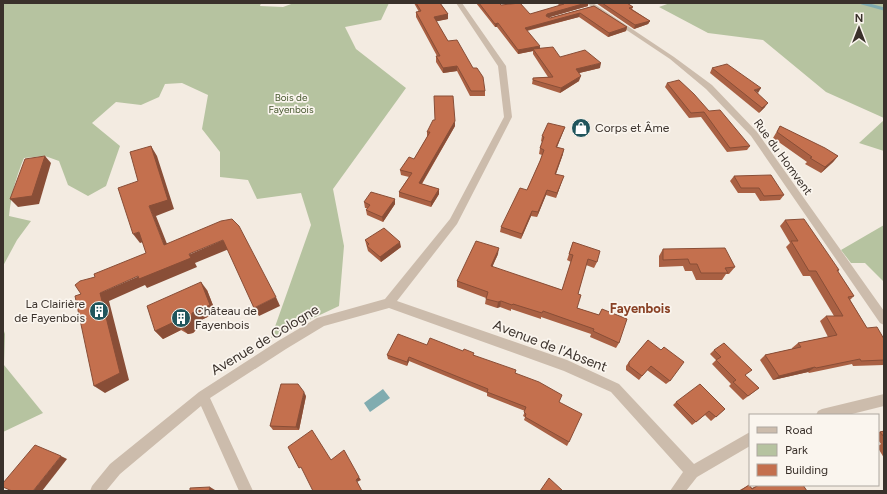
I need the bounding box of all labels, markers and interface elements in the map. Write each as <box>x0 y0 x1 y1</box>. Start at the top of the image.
north arrow <box>839 8 879 48</box>
text: N <box>855 12 863 25</box>
park label: Bois de Fayenbois <box>268 91 314 116</box>
street label: Rue du Homvent <box>751 116 815 198</box>
shop icon: Corps et Âme <box>570 117 592 139</box>
place label: Corps et Âme <box>595 121 670 135</box>
place label: La Clairière de Fayenbois <box>14 297 85 325</box>
building icon: La Clairière de Fayenbois <box>88 300 110 322</box>
street label: Avenue de Cologne <box>208 301 322 379</box>
district label: Fayenbois <box>610 301 670 316</box>
place label: Château de Fayenbois <box>195 304 257 332</box>
building icon: Château de Fayenbois <box>170 307 192 329</box>
street label: Avenue de l'Absent <box>490 316 610 376</box>
legend <box>749 414 879 486</box>
text: Road <box>785 423 813 437</box>
text: Park <box>785 443 808 457</box>
text: Building <box>785 463 828 477</box>

